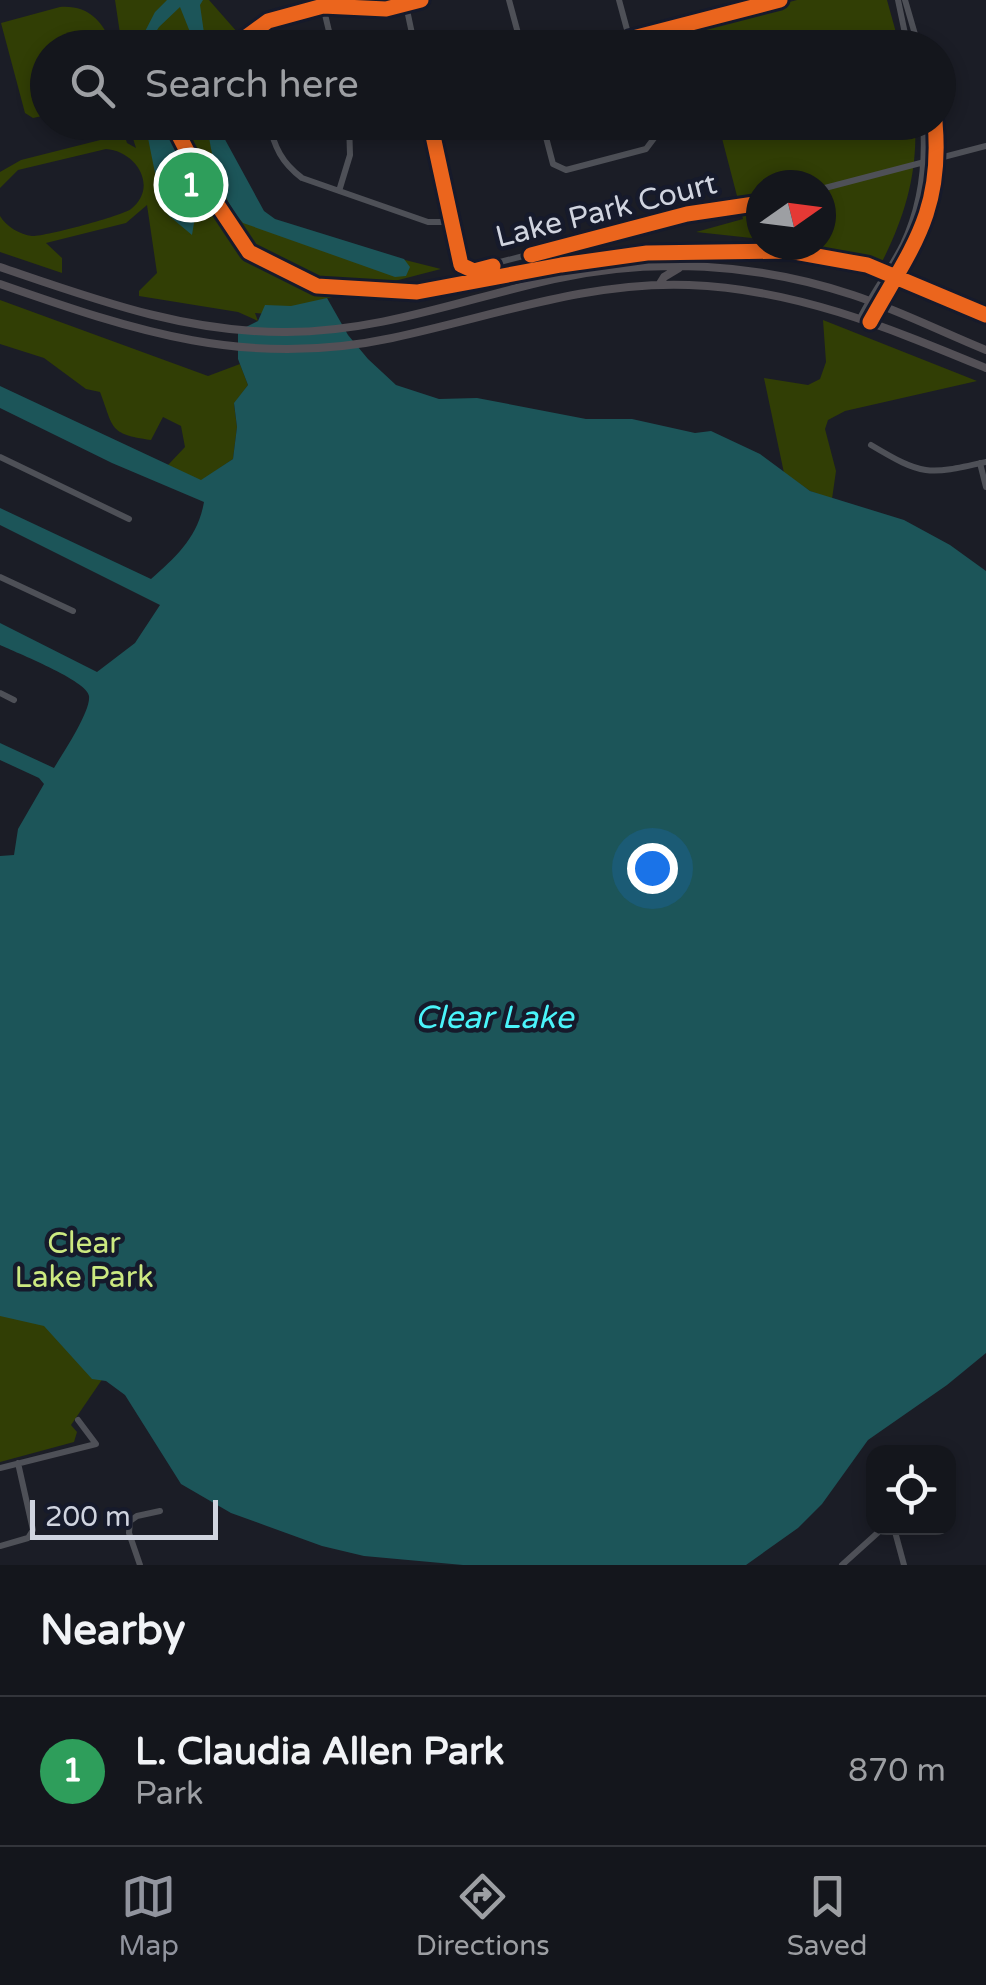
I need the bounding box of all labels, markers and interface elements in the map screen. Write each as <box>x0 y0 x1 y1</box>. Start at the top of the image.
search box <box>30 30 956 140</box>
icon: search <box>65 58 120 113</box>
text: Search here <box>145 62 359 108</box>
pin: 1 <box>158 148 224 222</box>
street label: Lake Park Court <box>492 165 721 256</box>
north arrow <box>746 170 836 260</box>
your location <box>627 843 678 894</box>
water label: Clear Lake <box>415 999 575 1037</box>
park label: Clear Lake Park <box>14 1225 154 1296</box>
map controls <box>866 1445 956 1535</box>
button: locate <box>866 1445 956 1535</box>
scale bar <box>30 1495 218 1540</box>
text: 200 m <box>45 1500 131 1534</box>
text: Nearby <box>40 1605 185 1656</box>
text: L. Claudia Allen Park <box>135 1729 504 1775</box>
text: 1 <box>62 1752 83 1790</box>
text: 870 m <box>848 1752 946 1790</box>
text: Park <box>135 1775 203 1813</box>
tab: Map <box>118 1869 179 1963</box>
tab: Directions <box>416 1869 550 1963</box>
tab: Saved <box>787 1869 868 1963</box>

